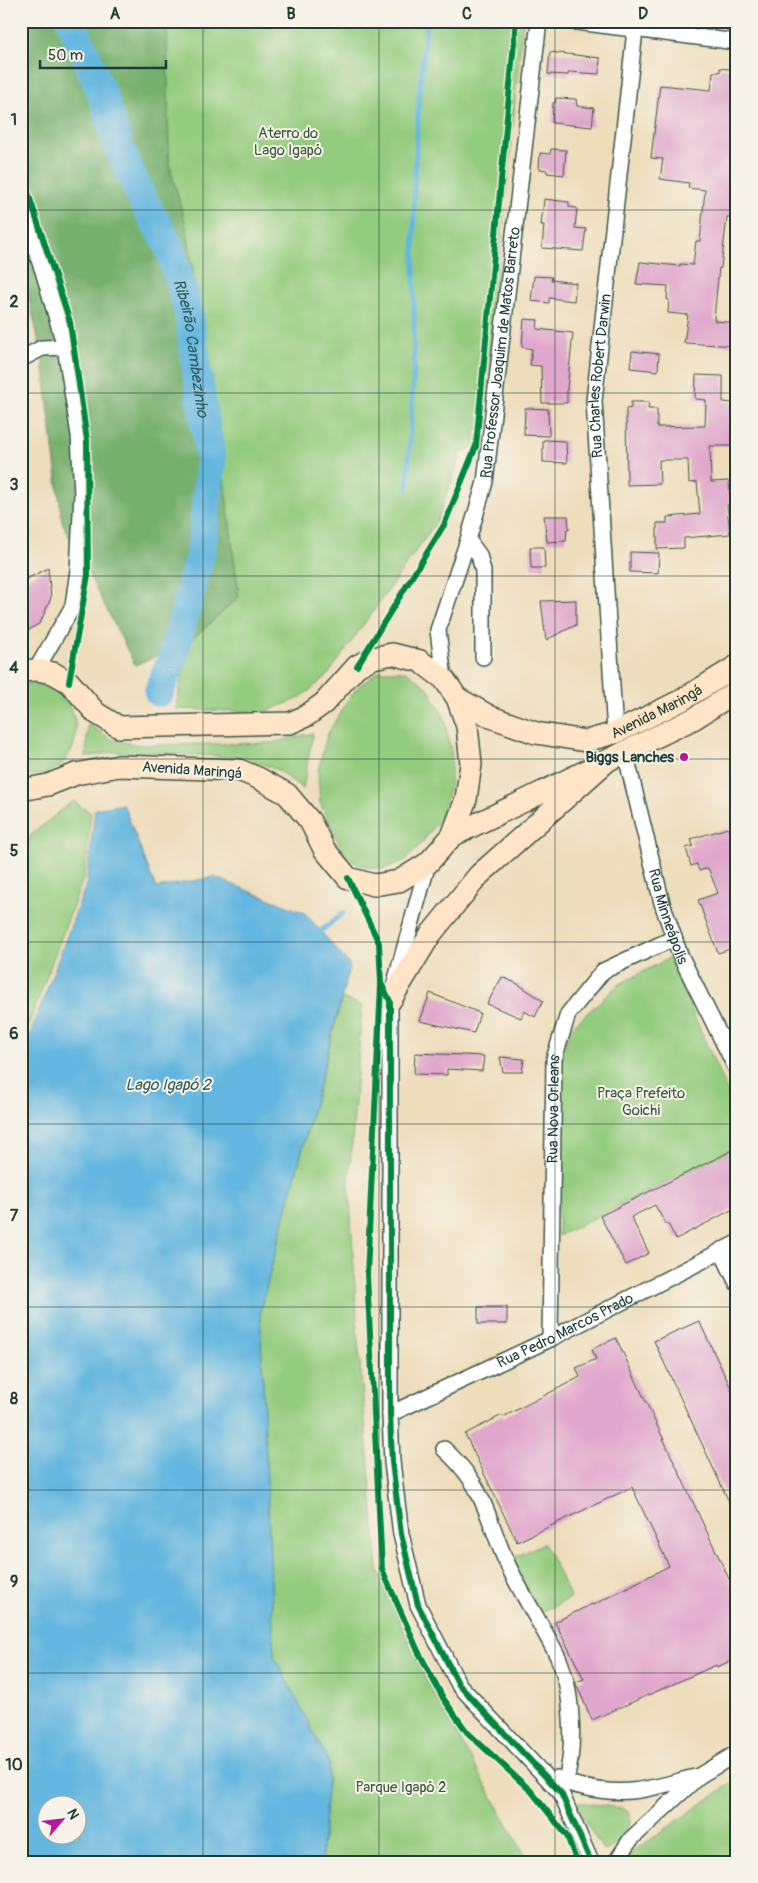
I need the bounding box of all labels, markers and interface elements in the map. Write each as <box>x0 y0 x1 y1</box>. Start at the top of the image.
text: A <box>110 4 121 24</box>
text: B <box>286 4 296 24</box>
text: C <box>462 4 472 24</box>
text: D <box>638 4 648 24</box>
scale bar <box>40 38 166 70</box>
text: 50 m <box>48 46 83 65</box>
text: 1 <box>11 110 17 130</box>
park label: Aterro do Lago Igapó <box>254 124 322 160</box>
street label: Rua Professor Joaquim de Matos Barreto <box>477 226 525 479</box>
water label: Ribeirão Cambezinho <box>168 277 213 420</box>
text: 2 <box>10 292 19 312</box>
street label: Rua Charles Robert Darwin <box>585 293 616 459</box>
text: 3 <box>10 475 19 495</box>
text: 4 <box>9 658 19 678</box>
street label: Avenida Maringá <box>608 681 706 744</box>
place label: Biggs Lanches <box>586 748 674 767</box>
marker: Biggs Lanches <box>678 751 690 763</box>
street label: Avenida Maringá <box>141 758 243 783</box>
text: 5 <box>10 841 19 861</box>
street label: Rua Minneápolis <box>644 867 692 968</box>
text: 6 <box>9 1024 19 1044</box>
street label: Rua Nova Orleans <box>544 1052 565 1164</box>
water label: Lago Igapó 2 <box>125 1075 213 1095</box>
park label: Praça Prefeito Goichi <box>597 1084 685 1120</box>
text: 7 <box>10 1206 19 1226</box>
street label: Rua Pedro Marcos Prado <box>494 1289 637 1373</box>
text: 8 <box>10 1389 18 1409</box>
text: 9 <box>10 1572 18 1592</box>
text: 10 <box>5 1755 23 1775</box>
park label: Parque Igapó 2 <box>356 1778 446 1797</box>
north arrow <box>38 1796 88 1846</box>
text: N <box>63 1806 83 1822</box>

